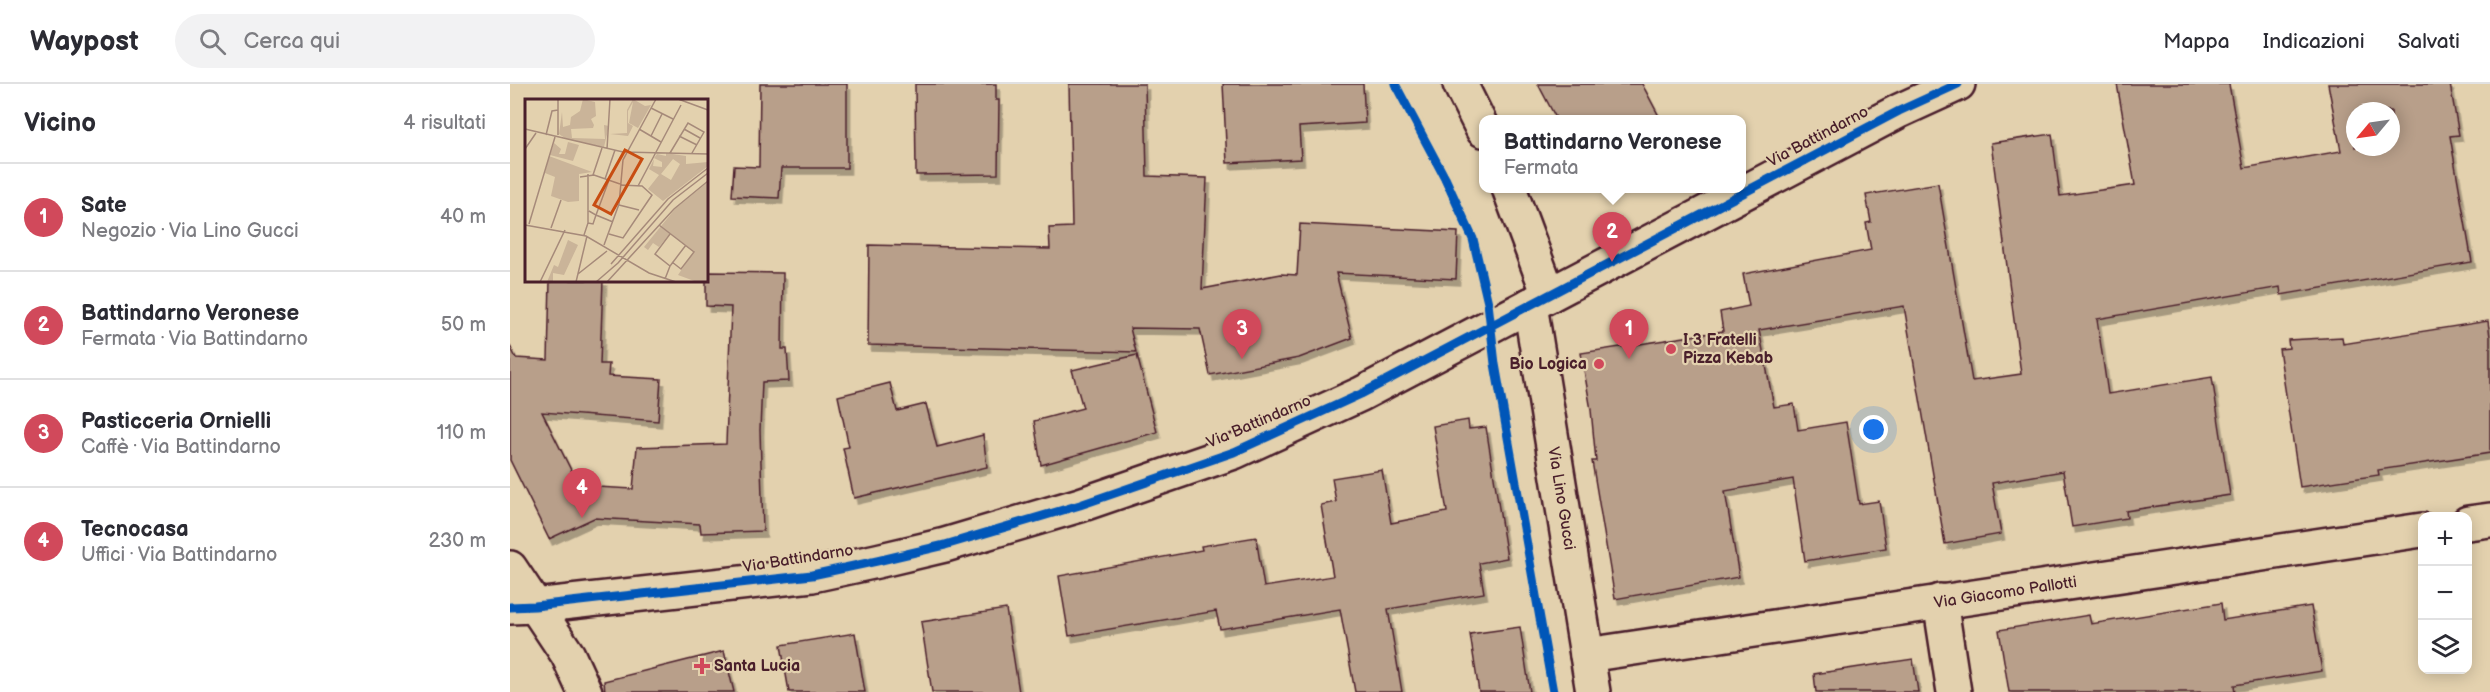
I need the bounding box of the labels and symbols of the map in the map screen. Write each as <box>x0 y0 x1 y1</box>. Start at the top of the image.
inset map <box>525 99 708 282</box>
street label: Via Battindarno <box>1764 102 1872 172</box>
north arrow <box>2346 102 2400 156</box>
pin: 2 <box>1592 212 1632 262</box>
pin: 3 <box>1222 310 1262 359</box>
pin: 1 <box>1610 310 1648 359</box>
place label: I 3 Fratelli Pizza Kebab <box>1683 331 1774 368</box>
marker: I 3 Fratelli Pizza Kebab <box>1664 342 1678 356</box>
place label: Bio Logica <box>1509 355 1587 374</box>
marker: Bio Logica <box>1592 357 1606 371</box>
street label: Via Battindarno <box>1204 391 1314 453</box>
your location <box>1859 415 1888 444</box>
street label: Via Lino Gucci <box>1544 446 1579 551</box>
pin: 4 <box>562 468 602 518</box>
street label: Via Battindarno <box>741 541 855 577</box>
street label: Via Giacomo Pallotti <box>1933 572 2078 612</box>
place label: Santa Lucia <box>714 657 800 676</box>
marker: Santa Lucia <box>695 659 709 673</box>

